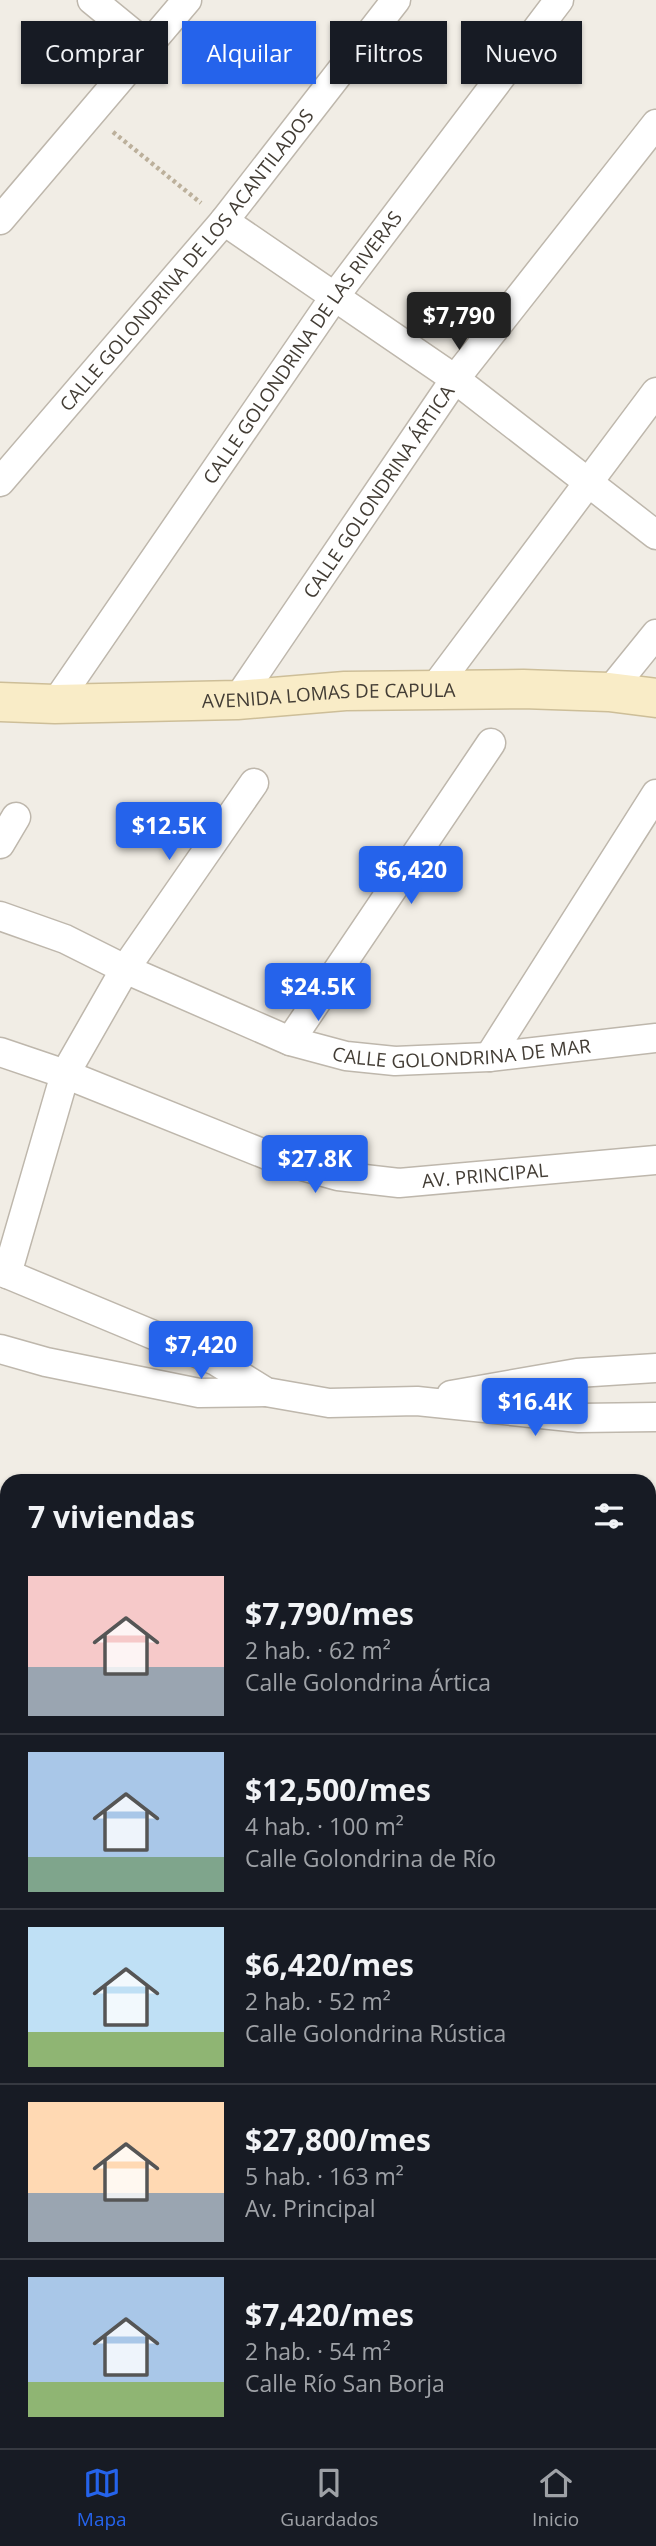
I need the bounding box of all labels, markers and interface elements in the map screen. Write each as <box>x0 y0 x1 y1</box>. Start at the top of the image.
chip: Comprar <box>21 21 168 84</box>
chip: Alquilar <box>182 21 316 84</box>
chip: Filtros <box>330 21 447 84</box>
chip: Nuevo <box>461 21 582 84</box>
street label: CALLE GOLONDRINA DE LOS ACANTILADOS <box>53 103 319 417</box>
street label: CALLE GOLONDRINA DE LAS RIVERAS <box>197 206 408 489</box>
pin: $7,790 <box>402 292 516 352</box>
text: $7,790 <box>423 299 495 331</box>
street label: CALLE GOLONDRINA ÁRTICA <box>297 380 460 603</box>
street label: AVENIDA LOMAS DE CAPULA <box>202 677 456 714</box>
pin: $12.5K <box>112 802 226 862</box>
text: $12.5K <box>132 809 206 841</box>
pin: $6,420 <box>354 846 468 906</box>
text: $6,420 <box>375 853 447 885</box>
pin: $24.5K <box>261 964 375 1023</box>
text: $24.5K <box>281 970 355 1002</box>
street label: CALLE GOLONDRINA DE MAR <box>329 1032 592 1074</box>
pin: $27.8K <box>258 1136 372 1195</box>
text: $27.8K <box>278 1142 352 1174</box>
street label: AV. PRINCIPAL <box>421 1157 549 1194</box>
pin: $7,420 <box>144 1322 258 1381</box>
text: $7,420 <box>165 1328 237 1360</box>
pin: $16.4K <box>478 1378 592 1438</box>
text: $16.4K <box>498 1385 572 1417</box>
text: 7 viviendas <box>28 1496 195 1537</box>
icon: filters <box>590 1497 628 1535</box>
text: $7,790/mes <box>245 1593 414 1634</box>
icon: home <box>84 1604 168 1688</box>
text: 2 hab. · 62 m² <box>245 1634 391 1666</box>
text: Calle Golondrina Ártica <box>245 1666 491 1698</box>
text: $12,500/mes <box>245 1769 431 1810</box>
icon: home <box>84 1780 168 1864</box>
text: 4 hab. · 100 m² <box>245 1810 404 1842</box>
text: Calle Golondrina de Río <box>245 1842 496 1874</box>
text: $6,420/mes <box>245 1944 414 1985</box>
icon: home <box>84 1955 168 2039</box>
text: 2 hab. · 52 m² <box>245 1985 391 2017</box>
text: Calle Golondrina Rústica <box>245 2017 506 2049</box>
text: $27,800/mes <box>245 2119 431 2160</box>
icon: home <box>84 2130 168 2214</box>
text: 5 hab. · 163 m² <box>245 2160 404 2192</box>
text: Av. Principal <box>245 2192 376 2224</box>
text: $7,420/mes <box>245 2294 414 2335</box>
icon: home <box>84 2305 168 2389</box>
text: 2 hab. · 54 m² <box>245 2335 391 2367</box>
text: Calle Río San Borja <box>245 2367 445 2399</box>
tab: Mapa <box>77 2464 127 2532</box>
tab: Guardados <box>280 2464 378 2532</box>
tab: Inicio <box>532 2464 579 2532</box>

